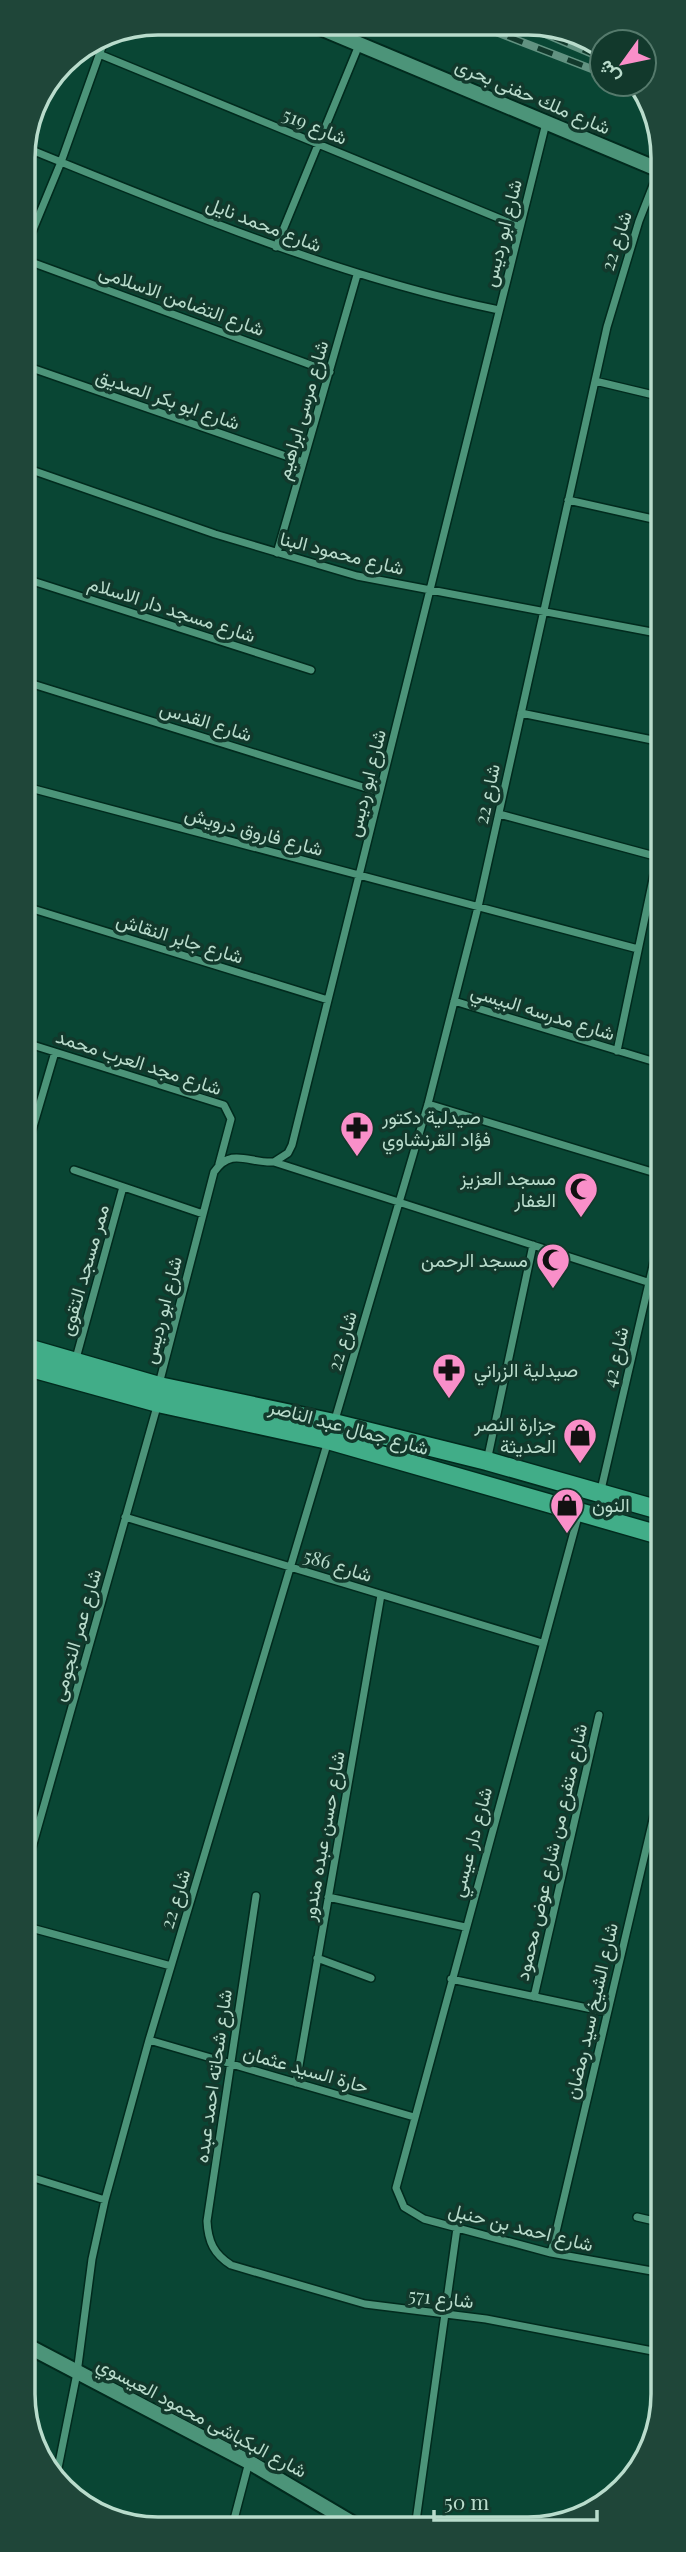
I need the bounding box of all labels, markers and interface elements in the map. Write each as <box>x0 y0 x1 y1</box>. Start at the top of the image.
north arrow <box>588 28 658 98</box>
street label: شارع ملك حفنى بحرى <box>452 53 614 139</box>
street label: شارع 519 <box>279 100 352 151</box>
street label: شارع ابو رديس <box>475 176 528 289</box>
street label: شارع محمد نايل <box>203 189 326 258</box>
street label: شارع 22 <box>593 208 638 274</box>
street label: شارع التضامن الاسلامى <box>96 257 269 342</box>
street label: شارع مرسى ابراهيم <box>269 337 334 483</box>
street label: شارع ابو بكر الصديق <box>93 361 244 436</box>
street label: شارع محمود البنا <box>277 524 407 581</box>
street label: شارع مسجد دار الاسلام <box>85 569 259 648</box>
street label: شارع القدس <box>157 694 255 747</box>
street label: شارع ابو رديس <box>339 726 392 839</box>
street label: شارع 22 <box>467 761 506 827</box>
street label: شارع فاروق درويش <box>182 799 326 862</box>
street label: شارع جابر النقاش <box>113 905 247 970</box>
street label: شارع مدرسه البيسي <box>467 977 619 1049</box>
street label: شارع مجد العرب محمد <box>53 1022 226 1101</box>
place label: صيدلية دكتور فؤاد القرنشاوي <box>381 1103 491 1155</box>
pharmacy icon: صيدلية دكتور فؤاد القرنشاوي <box>338 1109 376 1158</box>
place label: مسجد العزيز الغفار <box>459 1164 556 1212</box>
mosque icon: مسجد العزيز الغفار <box>562 1170 600 1219</box>
street label: ممر مسجد التقوى <box>52 1201 114 1338</box>
mosque icon: مسجد الرحمن <box>534 1241 572 1290</box>
place label: مسجد الرحمن <box>421 1246 528 1272</box>
street label: شارع ابو رديس <box>135 1253 188 1366</box>
street label: شارع 22 <box>320 1308 363 1374</box>
street label: شارع 42 <box>594 1324 635 1390</box>
pharmacy icon: صيدلية الزراني <box>430 1351 468 1400</box>
place label: صيدلية الزراني <box>474 1356 578 1386</box>
street label: شارع جمال عبد الناصر <box>265 1392 432 1461</box>
place label: جزارة النصر الحديثة <box>473 1410 556 1458</box>
shop icon: جزارة النصر الحديثة <box>561 1416 599 1465</box>
shop icon: النون <box>548 1486 586 1535</box>
place label: النون <box>592 1491 630 1517</box>
street label: شارع 586 <box>300 1541 376 1588</box>
street label: شارع عمر النجومى <box>44 1566 107 1704</box>
street label: شارع متفرع من شارع عوض محمود <box>508 1721 593 1983</box>
street label: شارع حسن عبده مندور <box>294 1749 351 1924</box>
street label: شارع دار عيسي <box>443 1784 501 1901</box>
street label: شارع 22 <box>153 1866 196 1932</box>
street label: شارع الشيخ سيد رمضان <box>557 1920 625 2102</box>
street label: شارع شحاته احمد عبده <box>187 1987 238 2164</box>
street label: حارة السيد عثمان <box>241 2038 372 2098</box>
street label: شارع احمد بن حنبل <box>446 2195 596 2258</box>
street label: شارع 571 <box>407 2281 475 2314</box>
street label: شارع البكباشى محمود العيسوي <box>91 2350 312 2486</box>
scale bar <box>434 2478 597 2522</box>
text: 50 m <box>444 2487 490 2515</box>

